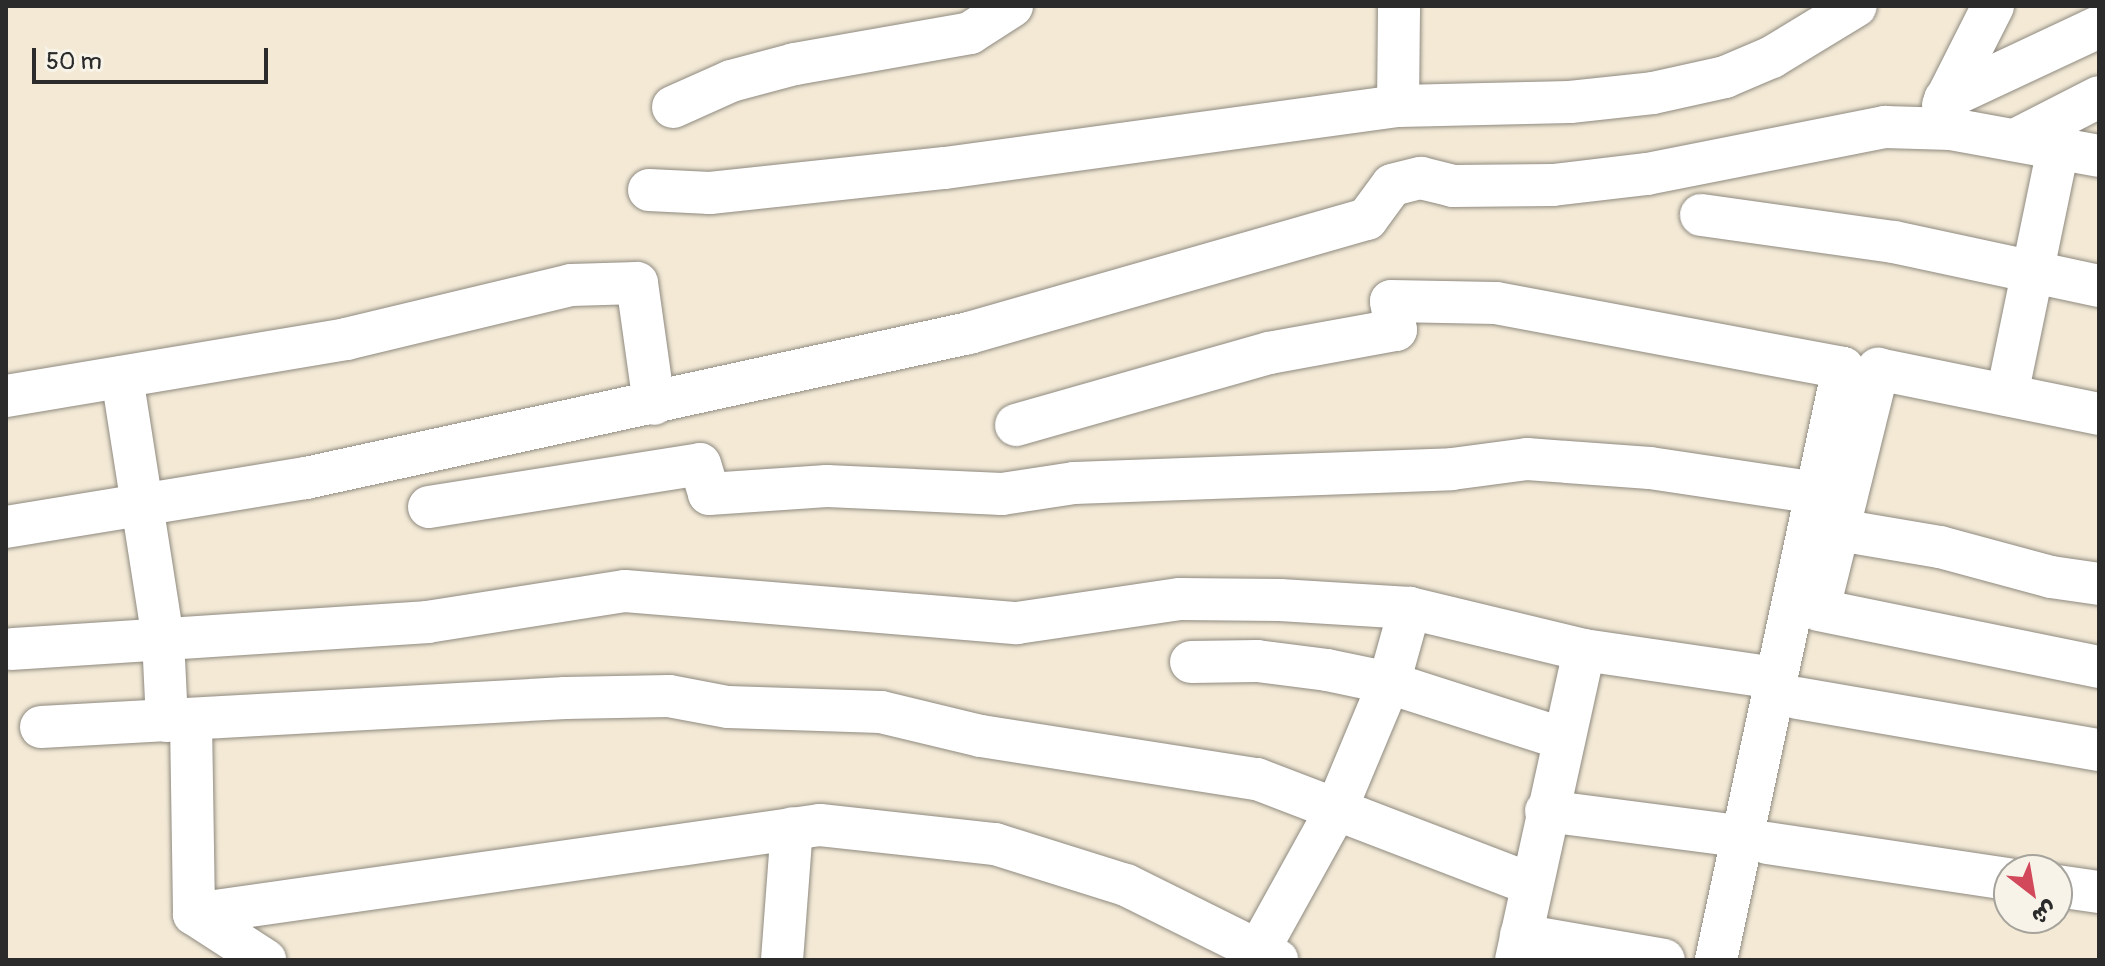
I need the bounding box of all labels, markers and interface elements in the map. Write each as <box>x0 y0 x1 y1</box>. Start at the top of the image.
scale bar <box>36 32 272 82</box>
text: 50 m <box>46 47 102 76</box>
north arrow <box>1993 854 2073 934</box>
text: ش <box>2027 895 2062 931</box>

